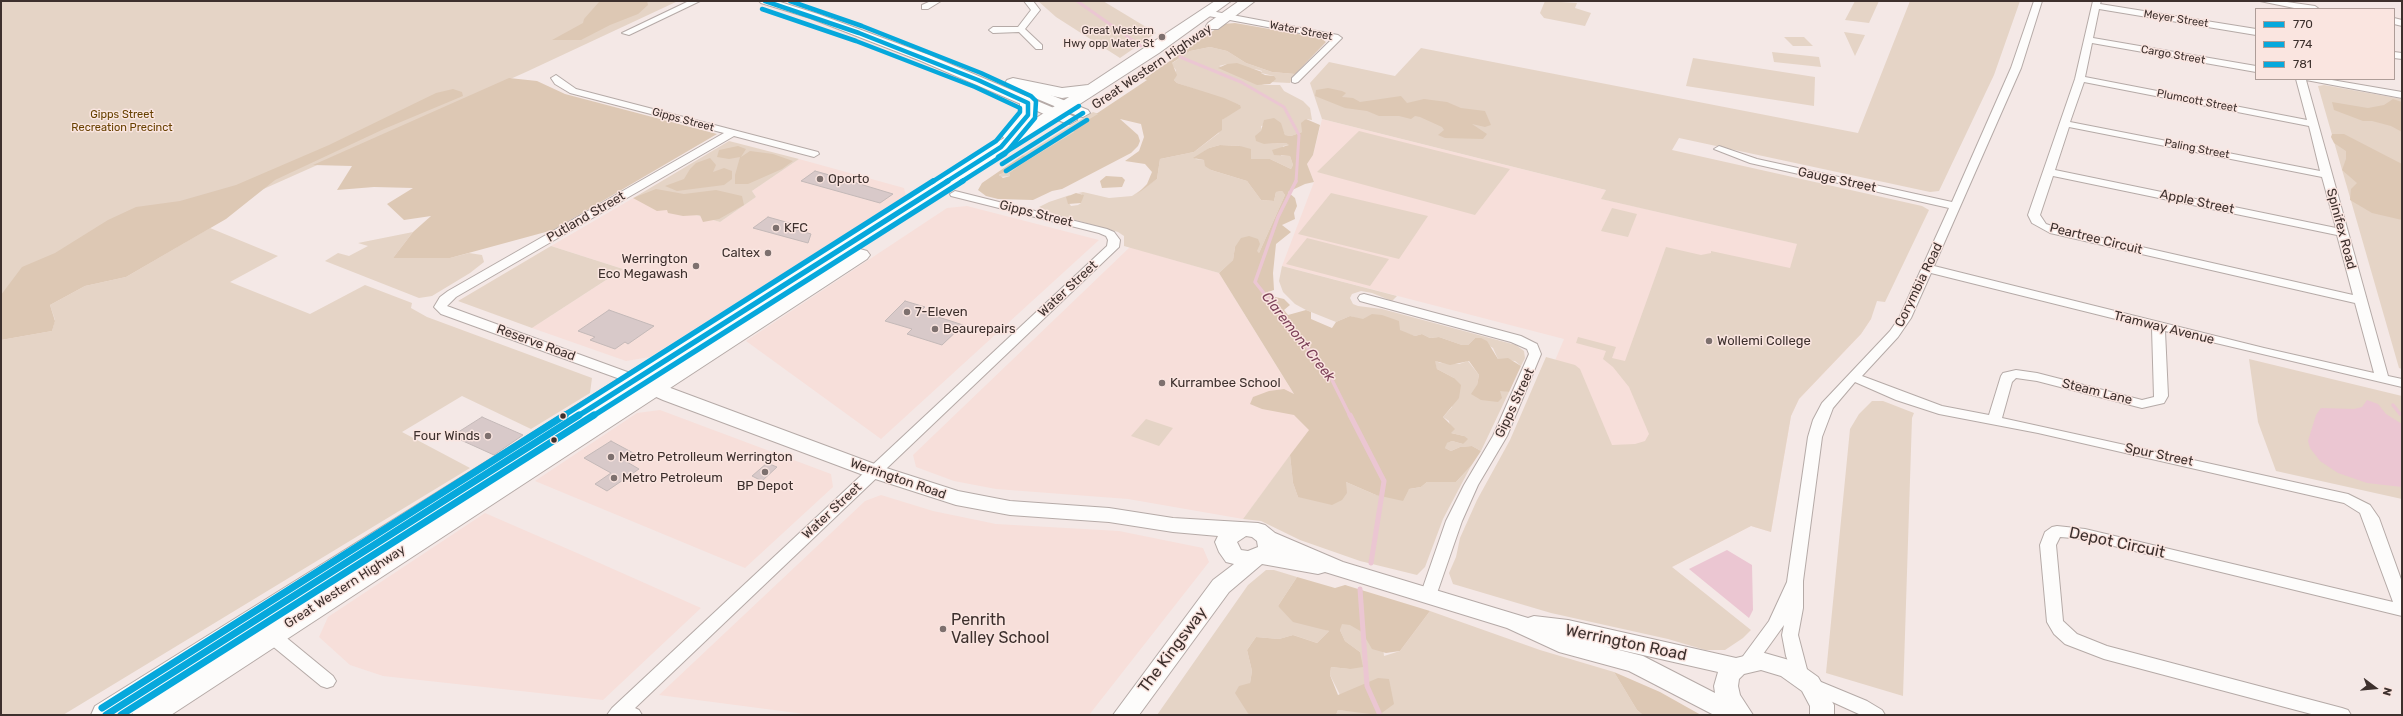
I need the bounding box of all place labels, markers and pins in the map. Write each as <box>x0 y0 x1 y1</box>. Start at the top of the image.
place label: Great Western Hwy opp Water St <box>1063 24 1154 50</box>
marker: Great Western Hwy opp Water St <box>1157 32 1167 42</box>
place label: Oporto <box>828 171 869 187</box>
marker: Oporto <box>815 174 825 184</box>
place label: KFC <box>784 220 808 236</box>
marker: KFC <box>771 223 781 233</box>
place label: Caltex <box>722 245 760 261</box>
marker: Caltex <box>763 248 773 258</box>
place label: Werrington Eco Megawash <box>598 251 688 282</box>
marker: Werrington Eco Megawash <box>691 261 701 271</box>
place label: 7-Eleven <box>915 304 968 320</box>
marker: 7-Eleven <box>902 307 912 317</box>
place label: Beaurepairs <box>943 321 1016 337</box>
marker: Beaurepairs <box>930 324 940 334</box>
place label: Wollemi College <box>1717 333 1811 349</box>
marker: Wollemi College <box>1704 336 1714 346</box>
place label: Kurrambee School <box>1170 375 1281 391</box>
marker: Kurrambee School <box>1157 378 1167 388</box>
unlabelled marker <box>558 411 568 421</box>
place label: Four Winds <box>413 428 480 444</box>
marker: Four Winds <box>483 431 493 441</box>
unlabelled marker <box>549 435 559 445</box>
place label: Metro Petrolleum Werrington <box>619 449 793 465</box>
marker: Metro Petrolleum Werrington <box>606 452 616 462</box>
marker: BP Depot <box>760 467 770 477</box>
place label: Metro Petroleum <box>622 470 723 486</box>
marker: Metro Petroleum <box>609 473 619 483</box>
place label: BP Depot <box>737 478 793 494</box>
place label: Penrith Valley School <box>951 610 1049 648</box>
marker: Penrith Valley School <box>938 624 948 634</box>

